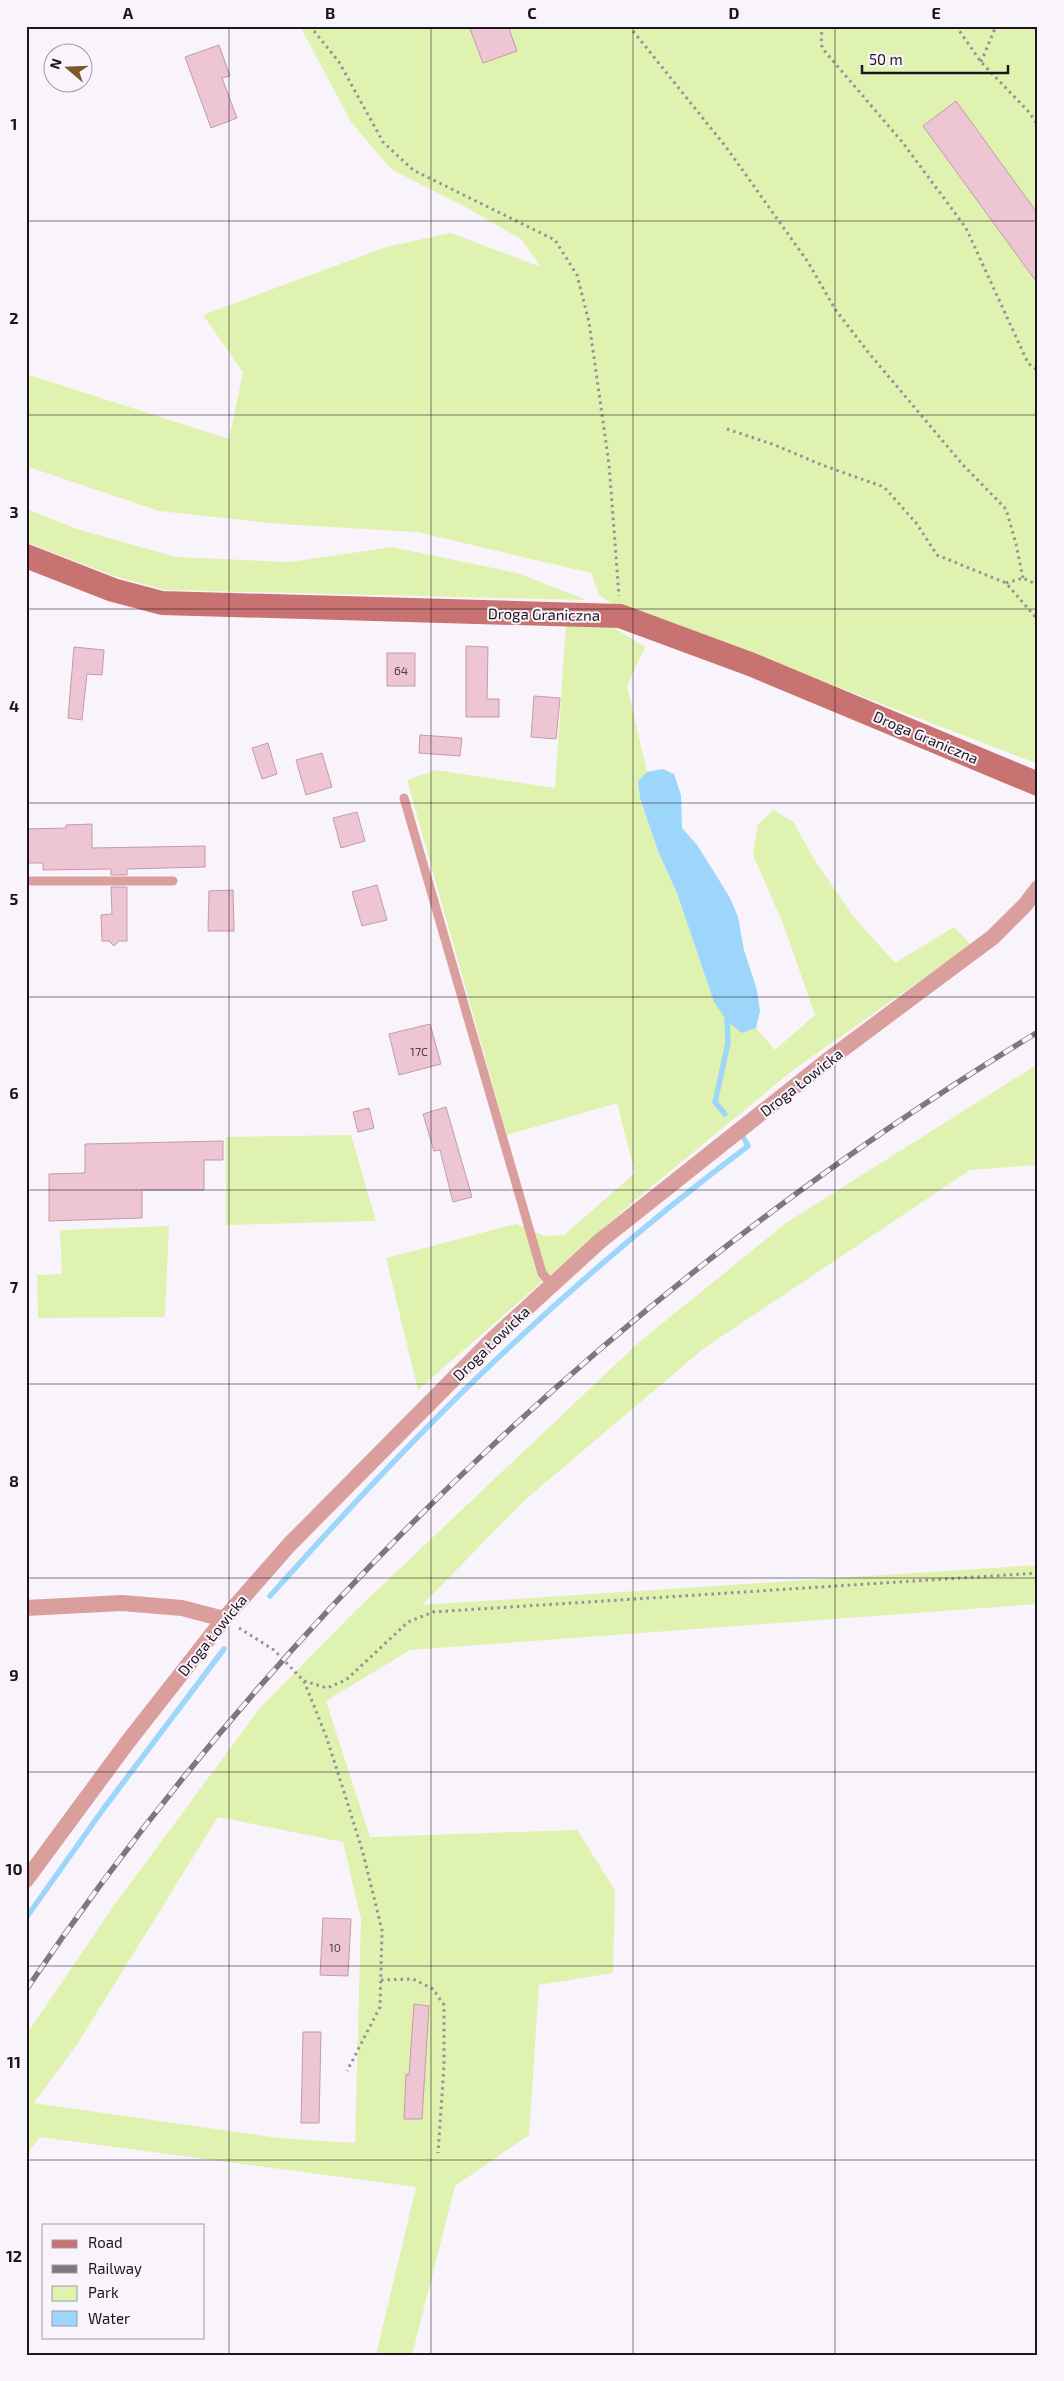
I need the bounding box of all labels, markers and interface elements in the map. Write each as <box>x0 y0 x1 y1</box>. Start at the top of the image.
text: A <box>123 3 134 22</box>
text: B <box>325 3 335 22</box>
text: C <box>527 3 537 22</box>
text: D <box>729 3 740 22</box>
text: E <box>931 3 941 22</box>
north arrow <box>42 42 92 92</box>
scale bar <box>862 42 1008 74</box>
text: 50 m <box>869 50 903 68</box>
text: N <box>46 56 65 71</box>
text: 1 <box>11 114 17 133</box>
text: 2 <box>9 308 19 327</box>
text: 3 <box>9 502 19 521</box>
street label: Droga Graniczna <box>488 604 600 624</box>
house number: 64 <box>394 663 408 677</box>
text: 4 <box>9 696 19 715</box>
street label: Droga Graniczna <box>871 707 981 767</box>
text: 5 <box>10 889 19 908</box>
house number: 17C <box>410 1044 428 1058</box>
street label: Droga Łowicka <box>756 1044 846 1120</box>
text: 6 <box>9 1083 19 1102</box>
text: 7 <box>10 1277 19 1296</box>
street label: Droga Łowicka <box>449 1302 533 1384</box>
text: 8 <box>9 1471 19 1490</box>
street label: Droga Łowicka <box>174 1591 250 1679</box>
text: 9 <box>9 1665 19 1684</box>
text: 10 <box>5 1859 23 1878</box>
house number: 10 <box>329 1940 341 1954</box>
text: 11 <box>7 2052 21 2071</box>
legend <box>42 2224 205 2338</box>
text: Road <box>88 2233 123 2251</box>
text: 12 <box>6 2246 22 2265</box>
text: Railway <box>88 2259 142 2277</box>
text: Park <box>88 2283 119 2301</box>
text: Water <box>88 2309 130 2327</box>

